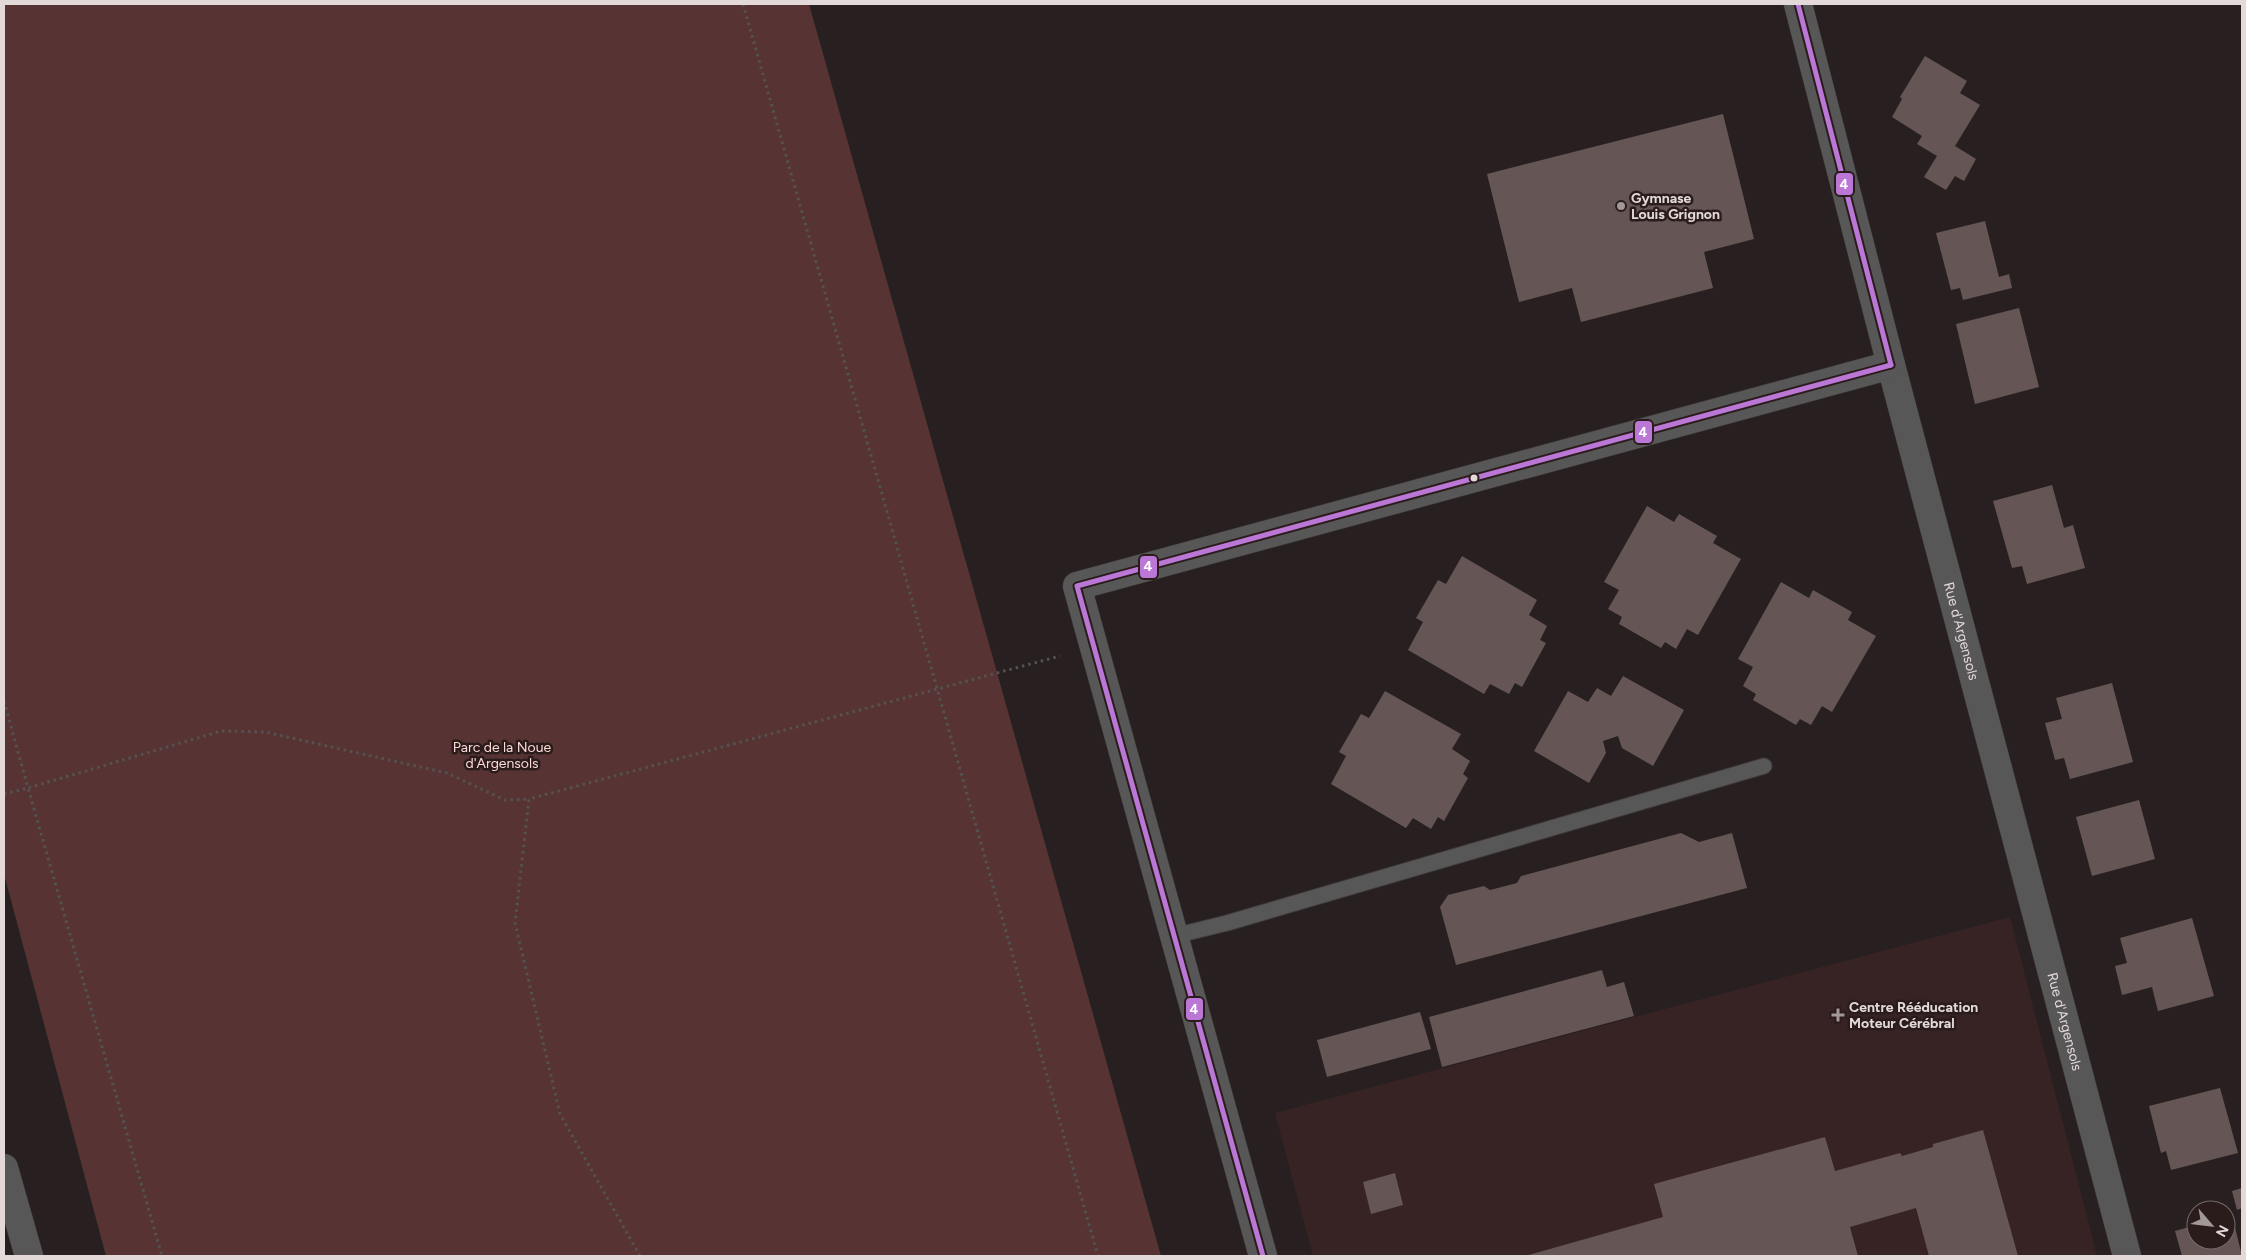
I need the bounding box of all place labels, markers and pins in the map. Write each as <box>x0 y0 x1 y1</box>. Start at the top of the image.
place label: Gymnase Louis Grignon <box>1631 190 1720 223</box>
marker: Gymnase Louis Grignon <box>1615 200 1627 212</box>
unlabelled marker <box>1469 473 1479 483</box>
place label: Centre Rééducation Moteur Cérébral <box>1849 999 1978 1032</box>
marker: Centre Rééducation Moteur Cérébral <box>1831 1008 1845 1022</box>

